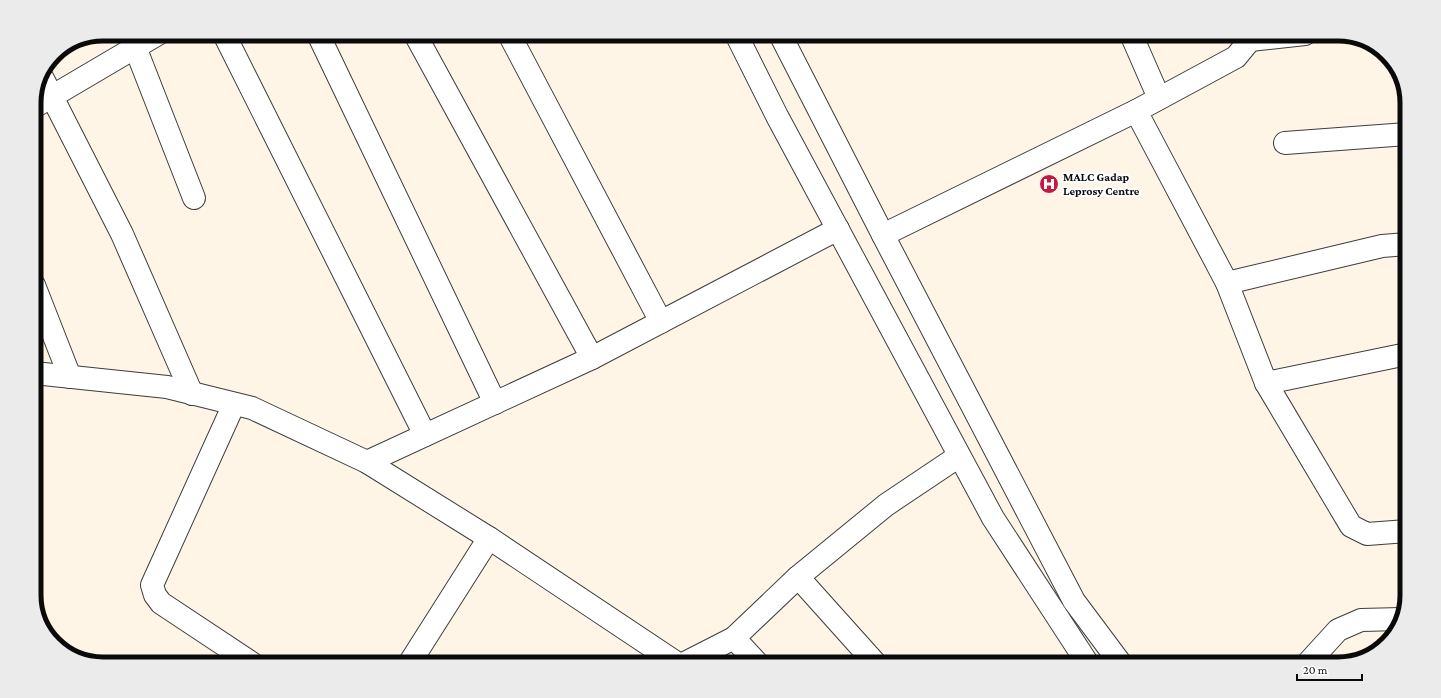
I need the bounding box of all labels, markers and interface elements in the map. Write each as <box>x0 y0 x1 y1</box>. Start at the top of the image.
place label: MALC Gadap Leprosy Centre <box>1063 170 1140 198</box>
hospital icon: MALC Gadap Leprosy Centre <box>1038 173 1060 195</box>
scale bar <box>1297 656 1362 682</box>
text: 20 m <box>1303 663 1328 677</box>

